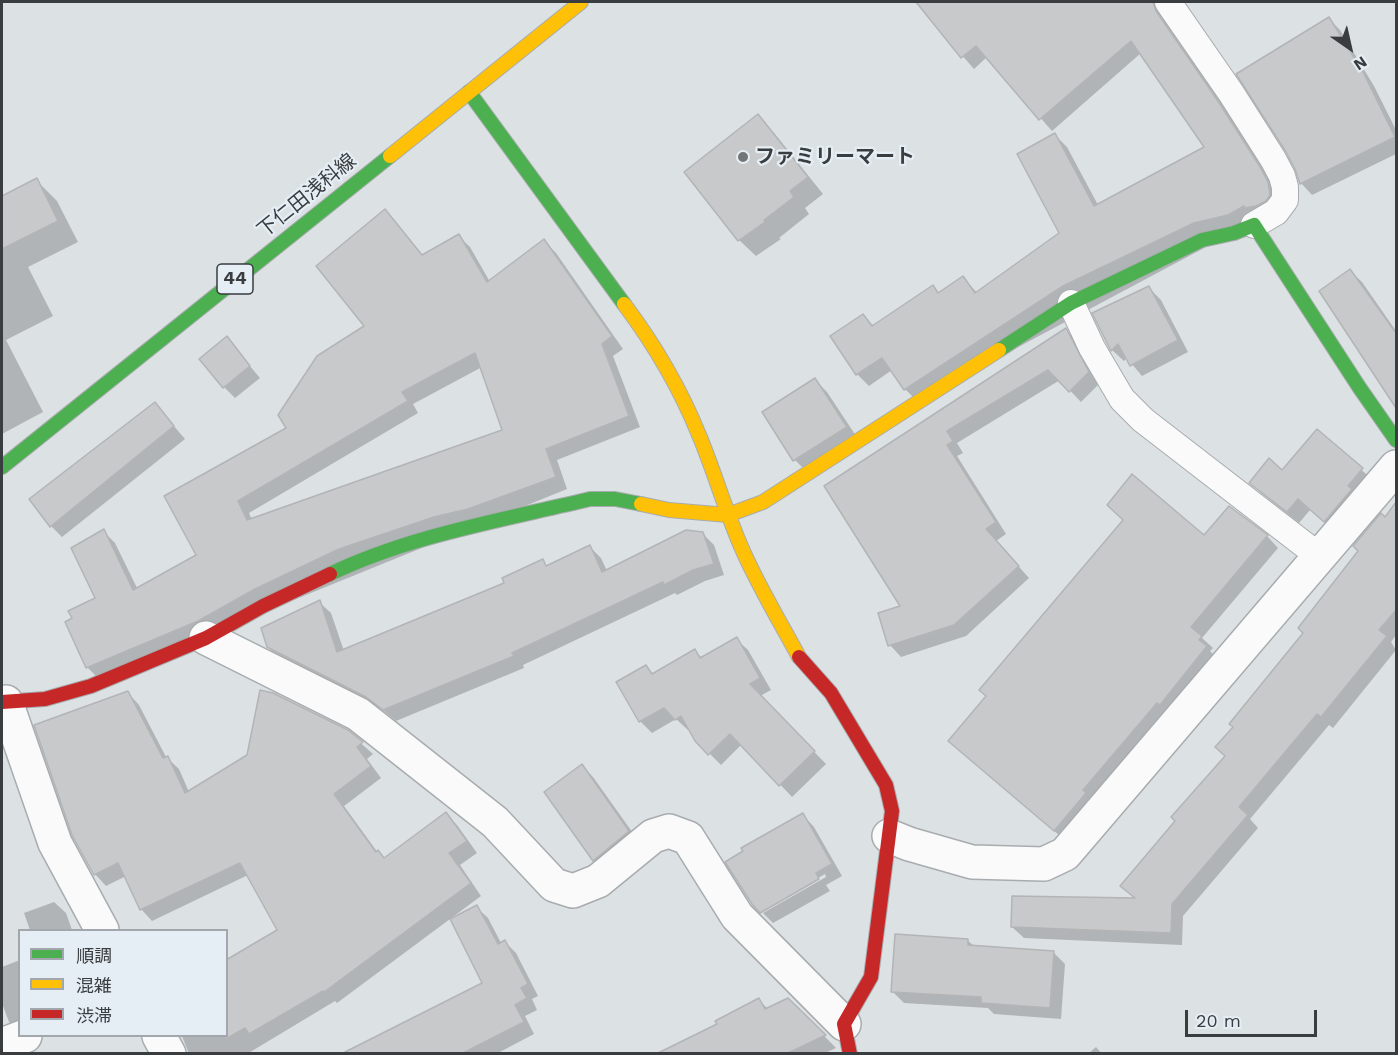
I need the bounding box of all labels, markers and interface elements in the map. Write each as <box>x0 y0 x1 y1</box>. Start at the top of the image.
north arrow <box>1320 18 1380 78</box>
text: N <box>1350 52 1371 75</box>
place label: ファミリーマート <box>755 145 915 169</box>
street label: 下仁田浅科線 <box>253 149 361 243</box>
marker: ファミリーマート <box>736 150 750 164</box>
road number: 44 <box>217 264 253 294</box>
legend <box>18 929 228 1037</box>
text: 順調 <box>76 945 112 966</box>
text: 混雑 <box>76 975 112 996</box>
scale bar <box>1188 998 1320 1036</box>
text: 渋滞 <box>76 1005 112 1026</box>
text: 20 m <box>1196 1010 1241 1031</box>

